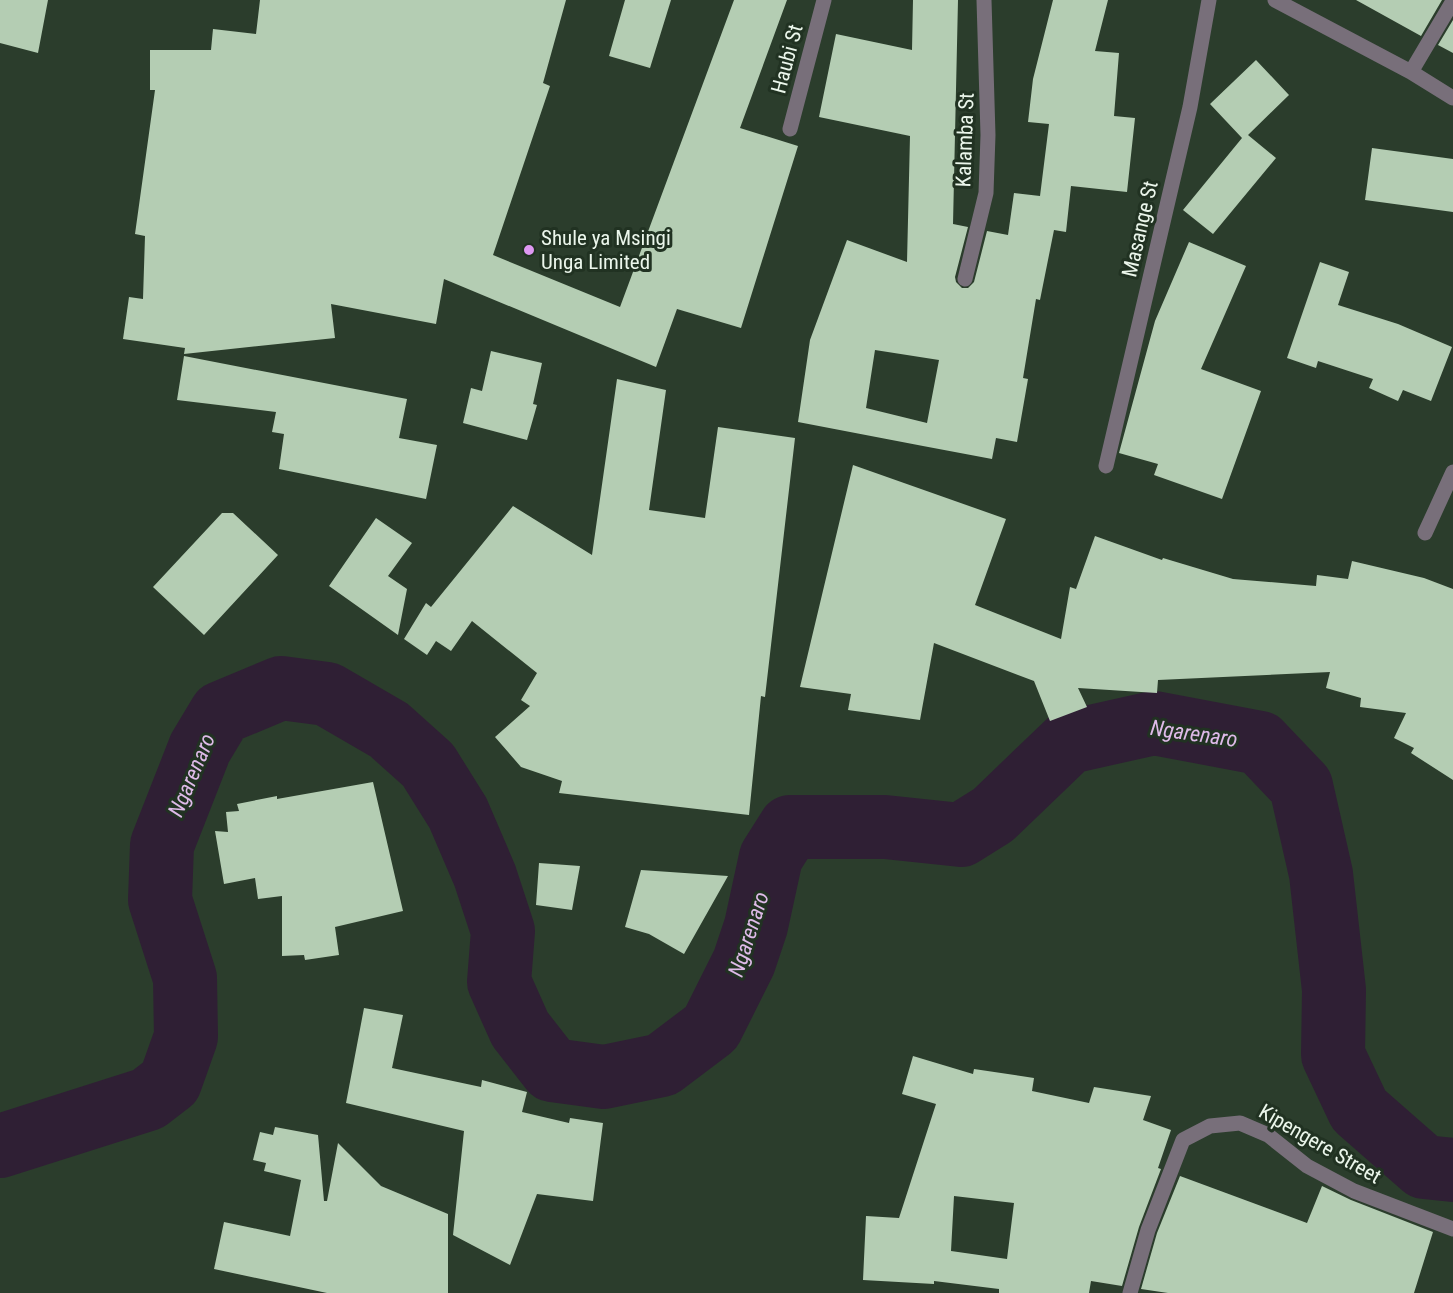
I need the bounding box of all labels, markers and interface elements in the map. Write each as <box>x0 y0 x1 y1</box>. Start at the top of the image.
street label: Haubi St <box>766 22 808 96</box>
street label: Kalamba St <box>951 92 979 188</box>
street label: Masange St <box>1117 179 1163 279</box>
place label: Shule ya Msingi Unga Limited <box>541 226 671 274</box>
marker: Shule ya Msingi Unga Limited <box>522 243 536 257</box>
water label: Ngarenaro <box>1149 715 1239 752</box>
water label: Ngarenaro <box>163 730 220 821</box>
water label: Ngarenaro <box>723 889 774 980</box>
street label: Kipengere Street <box>1255 1099 1385 1189</box>

